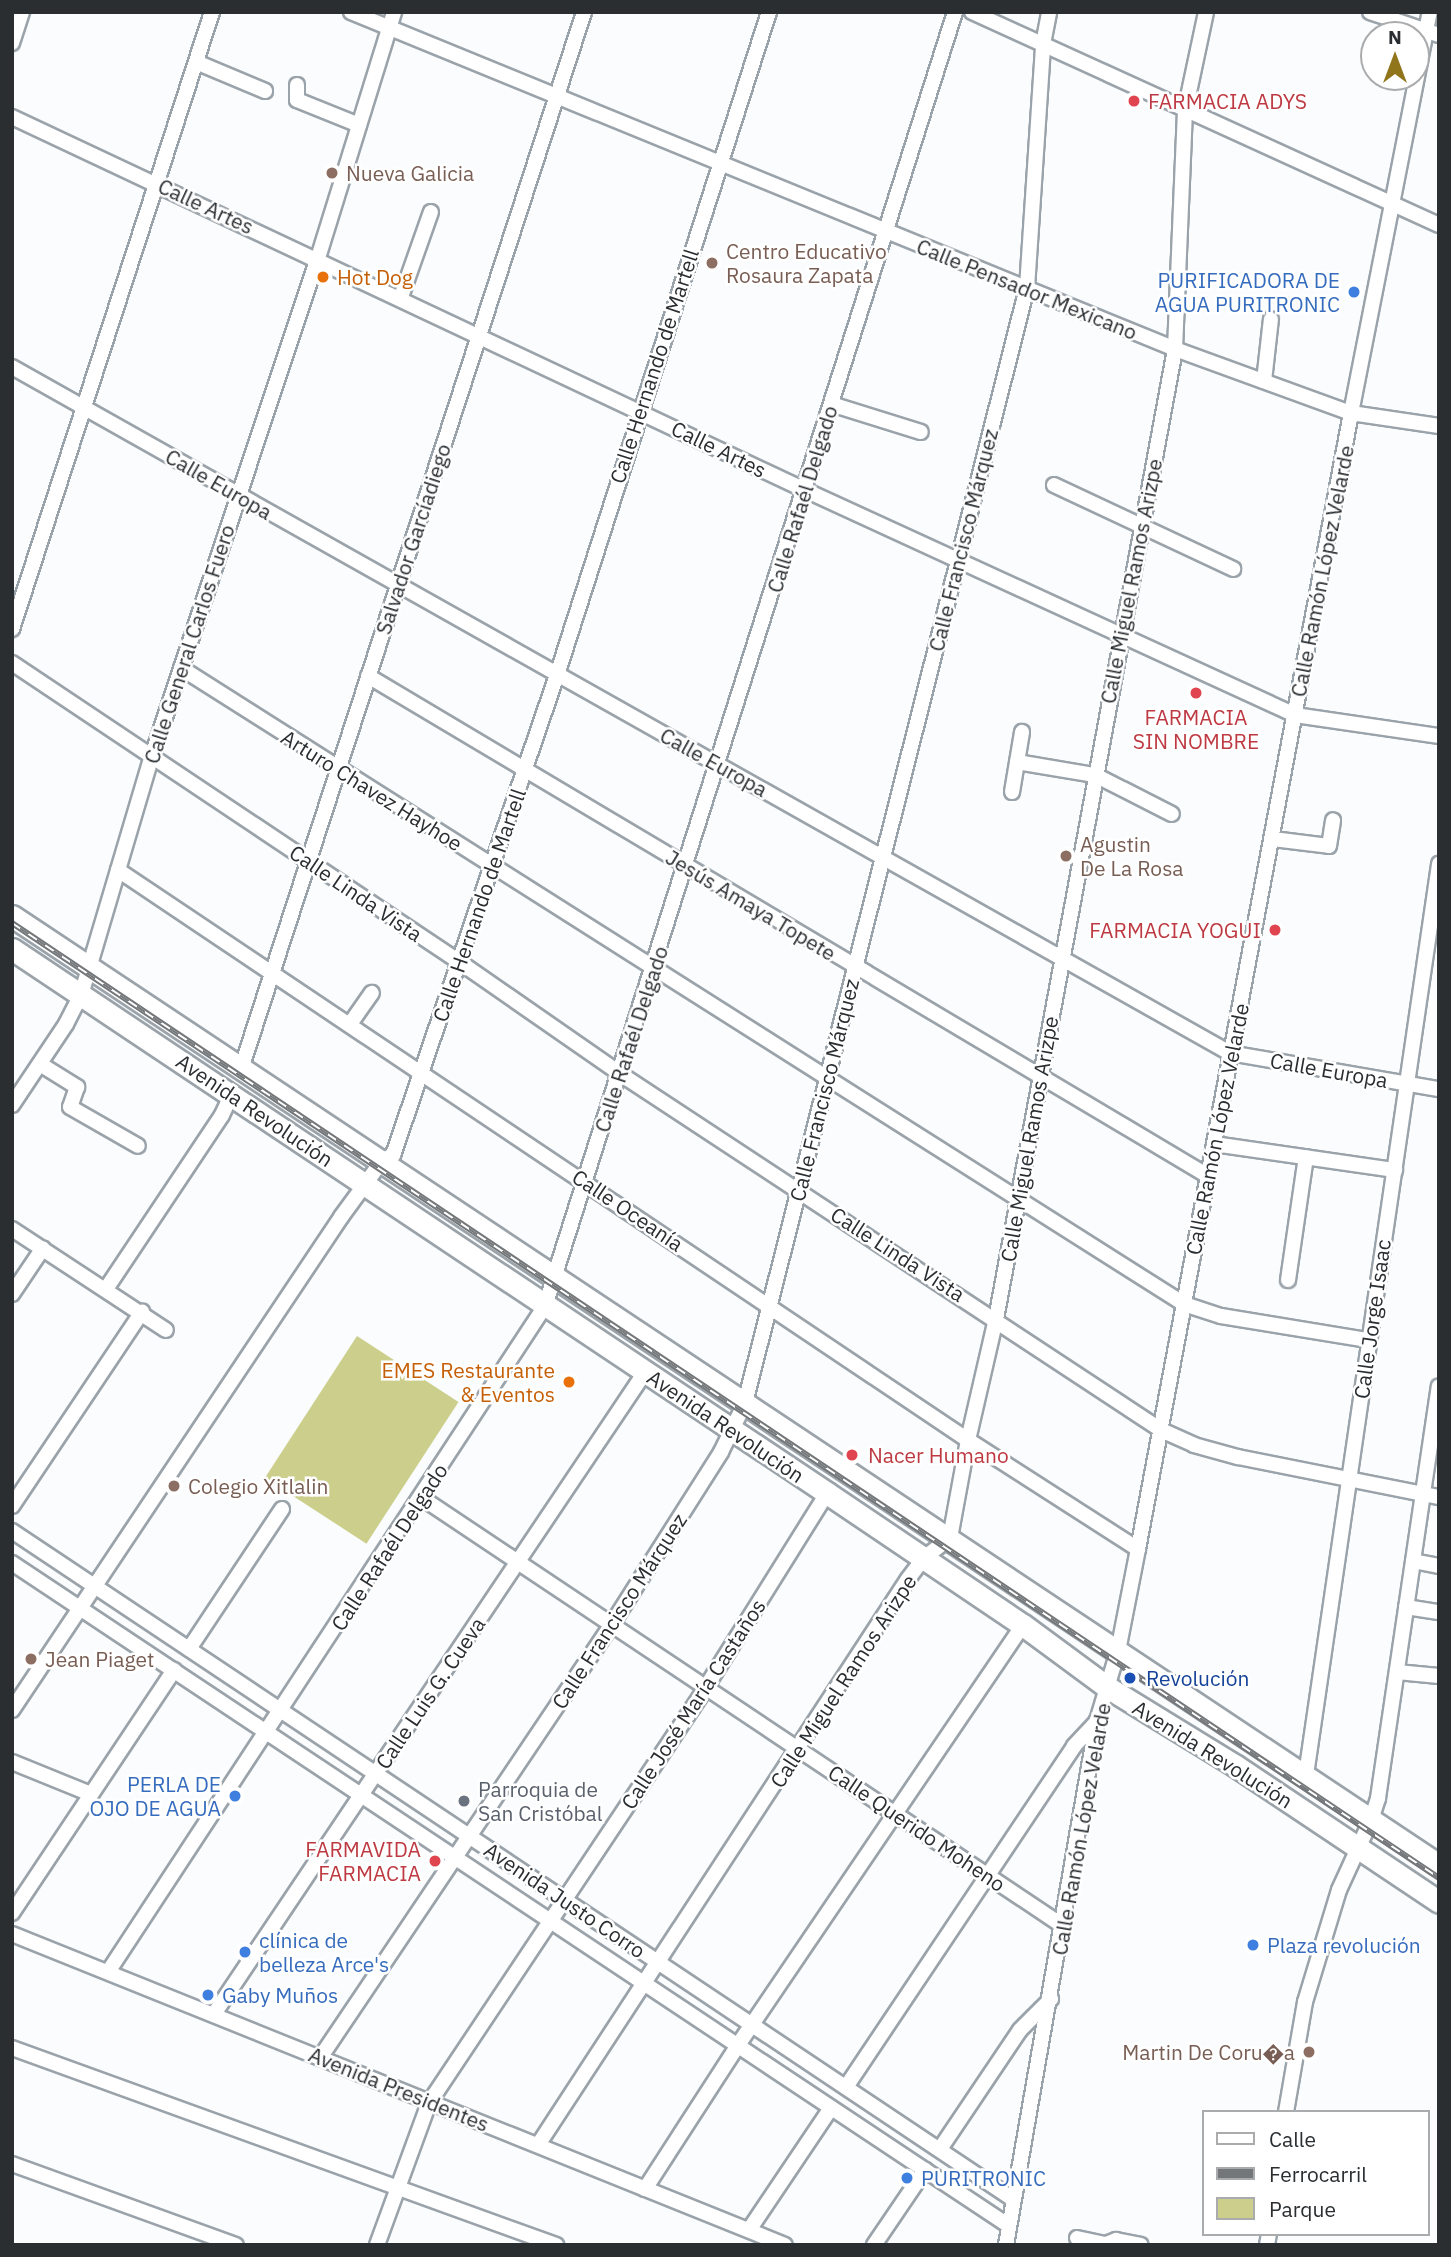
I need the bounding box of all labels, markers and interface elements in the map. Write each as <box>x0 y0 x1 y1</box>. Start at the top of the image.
north arrow <box>1360 21 1430 91</box>
text: N <box>1388 25 1402 49</box>
place label: FARMACIA ADYS <box>1148 88 1307 114</box>
marker: FARMACIA ADYS <box>1126 93 1142 109</box>
place label: Nueva Galicia <box>346 160 474 186</box>
marker: Nueva Galicia <box>324 165 340 181</box>
street label: Calle Artes <box>154 173 258 239</box>
street label: Calle Pensador Mexicano <box>913 233 1141 345</box>
place label: Centro Educativo Rosaura Zapata <box>726 238 887 288</box>
street label: Calle Hernando de Martell <box>604 246 704 486</box>
marker: Centro Educativo Rosaura Zapata <box>704 255 720 271</box>
place label: Hot Dog <box>337 264 413 290</box>
place label: PURIFICADORA DE AGUA PURITRONIC <box>1155 267 1340 317</box>
marker: Hot Dog <box>315 269 331 285</box>
marker: PURIFICADORA DE AGUA PURITRONIC <box>1346 284 1362 300</box>
street label: Calle Rafaél Delgado <box>762 402 842 596</box>
street label: Calle Artes <box>667 415 771 483</box>
street label: Calle Francisco Márquez <box>923 426 1003 654</box>
street label: Salvador Garcíadiego <box>370 440 456 638</box>
street label: Calle Europa <box>161 443 277 525</box>
street label: Calle Ramón López Velarde <box>1285 443 1359 699</box>
street label: Calle Miguel Ramos Arizpe <box>1095 456 1167 706</box>
street label: Calle General Carlos Fuero <box>138 521 240 767</box>
marker: FARMACIA SIN NOMBRE <box>1188 685 1204 701</box>
place label: FARMACIA SIN NOMBRE <box>1133 704 1259 754</box>
street label: Calle Europa <box>656 722 772 802</box>
street label: Arturo Chavez Hayhoe <box>277 724 467 856</box>
street label: Calle Hernando de Martell <box>427 785 531 1025</box>
place label: Agustin De La Rosa <box>1080 831 1184 881</box>
street label: Calle Linda Vista <box>285 839 427 947</box>
street label: Jesús Amaya Topete <box>661 844 841 966</box>
marker: Agustin De La Rosa <box>1058 848 1074 864</box>
place label: FARMACIA YOGUI <box>1089 917 1261 943</box>
marker: FARMACIA YOGUI <box>1267 922 1283 938</box>
street label: Calle Rafaél Delgado <box>589 943 673 1135</box>
street label: Calle Francisco Márquez <box>784 976 864 1204</box>
street label: Calle Ramón López Velarde <box>1180 1001 1254 1257</box>
street label: Calle Miguel Ramos Arizpe <box>995 1014 1063 1264</box>
street label: Calle Europa <box>1268 1047 1390 1093</box>
street label: Avenida Revolución <box>172 1048 338 1172</box>
street label: Calle Oceanía <box>568 1164 688 1256</box>
street label: Calle Linda Vista <box>826 1201 970 1307</box>
street label: Calle Jorge Isaac <box>1348 1238 1396 1400</box>
place label: EMES Restaurante & Eventos <box>381 1357 555 1407</box>
street label: Avenida Revolución <box>643 1364 809 1488</box>
marker: EMES Restaurante & Eventos <box>561 1374 577 1390</box>
place label: Nacer Humano <box>868 1442 1009 1468</box>
marker: Nacer Humano <box>842 1445 862 1465</box>
street label: Calle Rafaél Delgado <box>326 1459 452 1635</box>
place label: Colegio Xitlalin <box>188 1473 328 1499</box>
marker: Colegio Xitlalin <box>166 1478 182 1494</box>
street label: Calle Francisco Márquez <box>546 1508 692 1714</box>
street label: Calle Miguel Ramos Arizpe <box>765 1570 921 1792</box>
street label: Calle José María Castaños <box>616 1594 770 1814</box>
street label: Calle Luis G. Cueva <box>370 1612 490 1774</box>
place label: Jean Piaget <box>45 1646 154 1672</box>
marker: Jean Piaget <box>23 1651 39 1667</box>
place label: Revolución <box>1146 1665 1250 1691</box>
marker: Revolución <box>1120 1668 1140 1688</box>
street label: Avenida Revolución <box>1128 1695 1298 1813</box>
street label: Calle Ramón López Velarde <box>1046 1701 1116 1957</box>
street label: Calle Querido Moheno <box>824 1759 1010 1897</box>
place label: PERLA DE OJO DE AGUA <box>89 1771 221 1821</box>
place label: Parroquia de San Cristóbal <box>478 1776 603 1826</box>
marker: PERLA DE OJO DE AGUA <box>227 1788 243 1804</box>
marker: Parroquia de San Cristóbal <box>456 1793 472 1809</box>
place label: FARMAVIDA FARMACIA <box>305 1836 421 1886</box>
street label: Avenida Justo Corro <box>480 1837 650 1963</box>
marker: FARMAVIDA FARMACIA <box>427 1853 443 1869</box>
place label: clínica de belleza Arce's <box>259 1927 389 1977</box>
place label: Plaza revolución <box>1267 1932 1421 1958</box>
marker: Plaza revolución <box>1245 1937 1261 1953</box>
marker: clínica de belleza Arce's <box>237 1944 253 1960</box>
place label: Gaby Muños <box>222 1982 338 2008</box>
marker: Gaby Muños <box>200 1987 216 2003</box>
place label: Martin De Coru�a <box>1122 2039 1295 2065</box>
street label: Avenida Presidentes <box>305 2041 493 2137</box>
marker: Martin De Coru�a <box>1301 2044 1317 2060</box>
legend <box>1202 2110 1430 2236</box>
text: Calle <box>1269 2125 1316 2153</box>
text: Ferrocarril <box>1269 2160 1367 2188</box>
place label: PURITRONIC <box>921 2165 1046 2191</box>
marker: PURITRONIC <box>899 2170 915 2186</box>
text: Parque <box>1269 2195 1336 2223</box>

